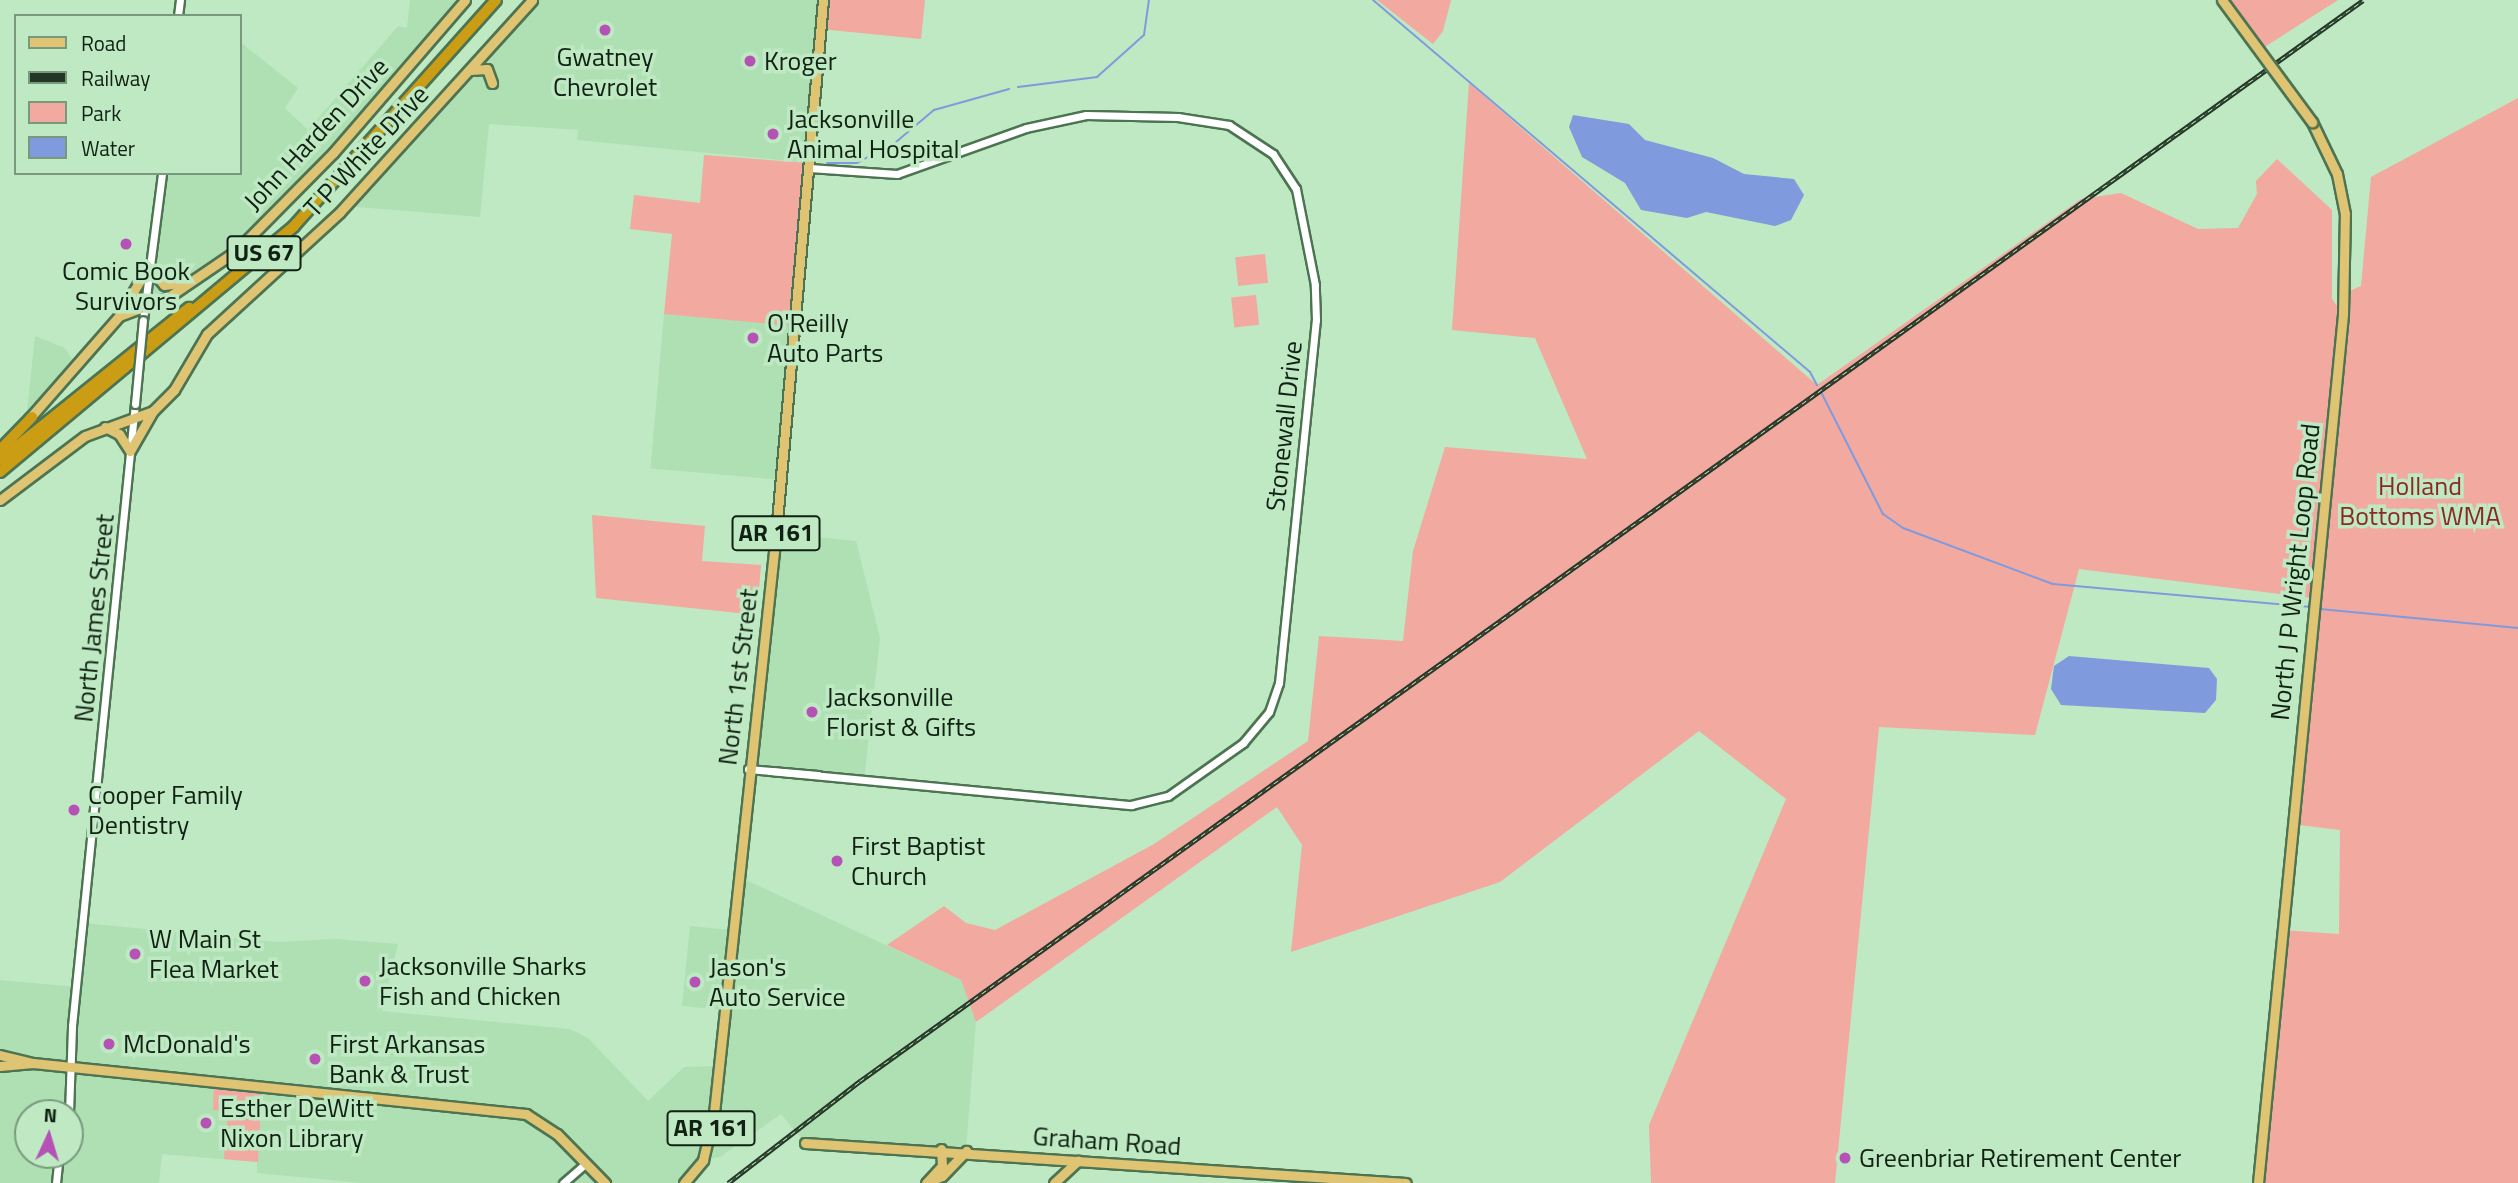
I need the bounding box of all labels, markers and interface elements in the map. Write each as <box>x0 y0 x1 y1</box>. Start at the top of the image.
legend <box>14 14 242 175</box>
marker: Gwatney Chevrolet <box>597 22 613 38</box>
text: Road <box>81 27 126 59</box>
place label: Gwatney Chevrolet <box>553 41 657 102</box>
place label: Kroger <box>764 45 837 77</box>
street label: John Harden Drive <box>237 51 395 217</box>
marker: Kroger <box>742 53 758 69</box>
text: Railway <box>81 62 150 94</box>
street label: T P White Drive <box>297 79 435 223</box>
text: Park <box>81 97 121 129</box>
place label: Jacksonville Animal Hospital <box>787 103 959 164</box>
marker: Jacksonville Animal Hospital <box>765 126 781 142</box>
text: Water <box>81 132 135 164</box>
road number: US 67 <box>226 232 302 274</box>
marker: Comic Book Survivors <box>118 236 134 252</box>
place label: Comic Book Survivors <box>62 255 190 316</box>
place label: O'Reilly Auto Parts <box>767 307 883 368</box>
marker: O'Reilly Auto Parts <box>745 330 761 346</box>
street label: Stonewall Drive <box>1260 339 1308 513</box>
street label: North J P Wright Loop Road <box>2264 422 2326 722</box>
park label: Holland Bottoms WMA <box>2339 470 2501 532</box>
street label: North James Street <box>68 512 120 724</box>
road number: AR 161 <box>730 512 822 554</box>
street label: North 1st Street <box>712 587 764 767</box>
place label: Jacksonville Florist & Gifts <box>826 681 976 742</box>
marker: Jacksonville Florist & Gifts <box>804 704 820 720</box>
place label: Cooper Family Dentistry <box>88 779 243 840</box>
marker: Cooper Family Dentistry <box>66 802 82 818</box>
place label: First Baptist Church <box>851 830 985 892</box>
marker: First Baptist Church <box>829 853 845 869</box>
place label: W Main St Flea Market <box>149 923 279 984</box>
marker: W Main St Flea Market <box>127 946 143 962</box>
place label: Jacksonville Sharks Fish and Chicken <box>379 950 587 1012</box>
place label: Jason's Auto Service <box>709 951 846 1012</box>
marker: Jacksonville Sharks Fish and Chicken <box>357 973 373 989</box>
marker: Jason's Auto Service <box>687 974 703 990</box>
place label: McDonald's <box>123 1028 251 1060</box>
place label: First Arkansas Bank & Trust <box>329 1028 485 1090</box>
marker: McDonald's <box>101 1036 117 1052</box>
marker: First Arkansas Bank & Trust <box>307 1051 323 1067</box>
place label: Esther DeWitt Nixon Library <box>220 1092 374 1154</box>
north arrow <box>14 1099 84 1169</box>
text: N <box>43 1100 58 1129</box>
road number: AR 161 <box>666 1108 756 1148</box>
marker: Esther DeWitt Nixon Library <box>198 1115 214 1131</box>
street label: Graham Road <box>1032 1120 1182 1162</box>
place label: Greenbriar Retirement Center <box>1859 1142 2181 1174</box>
marker: Greenbriar Retirement Center <box>1837 1150 1853 1166</box>

